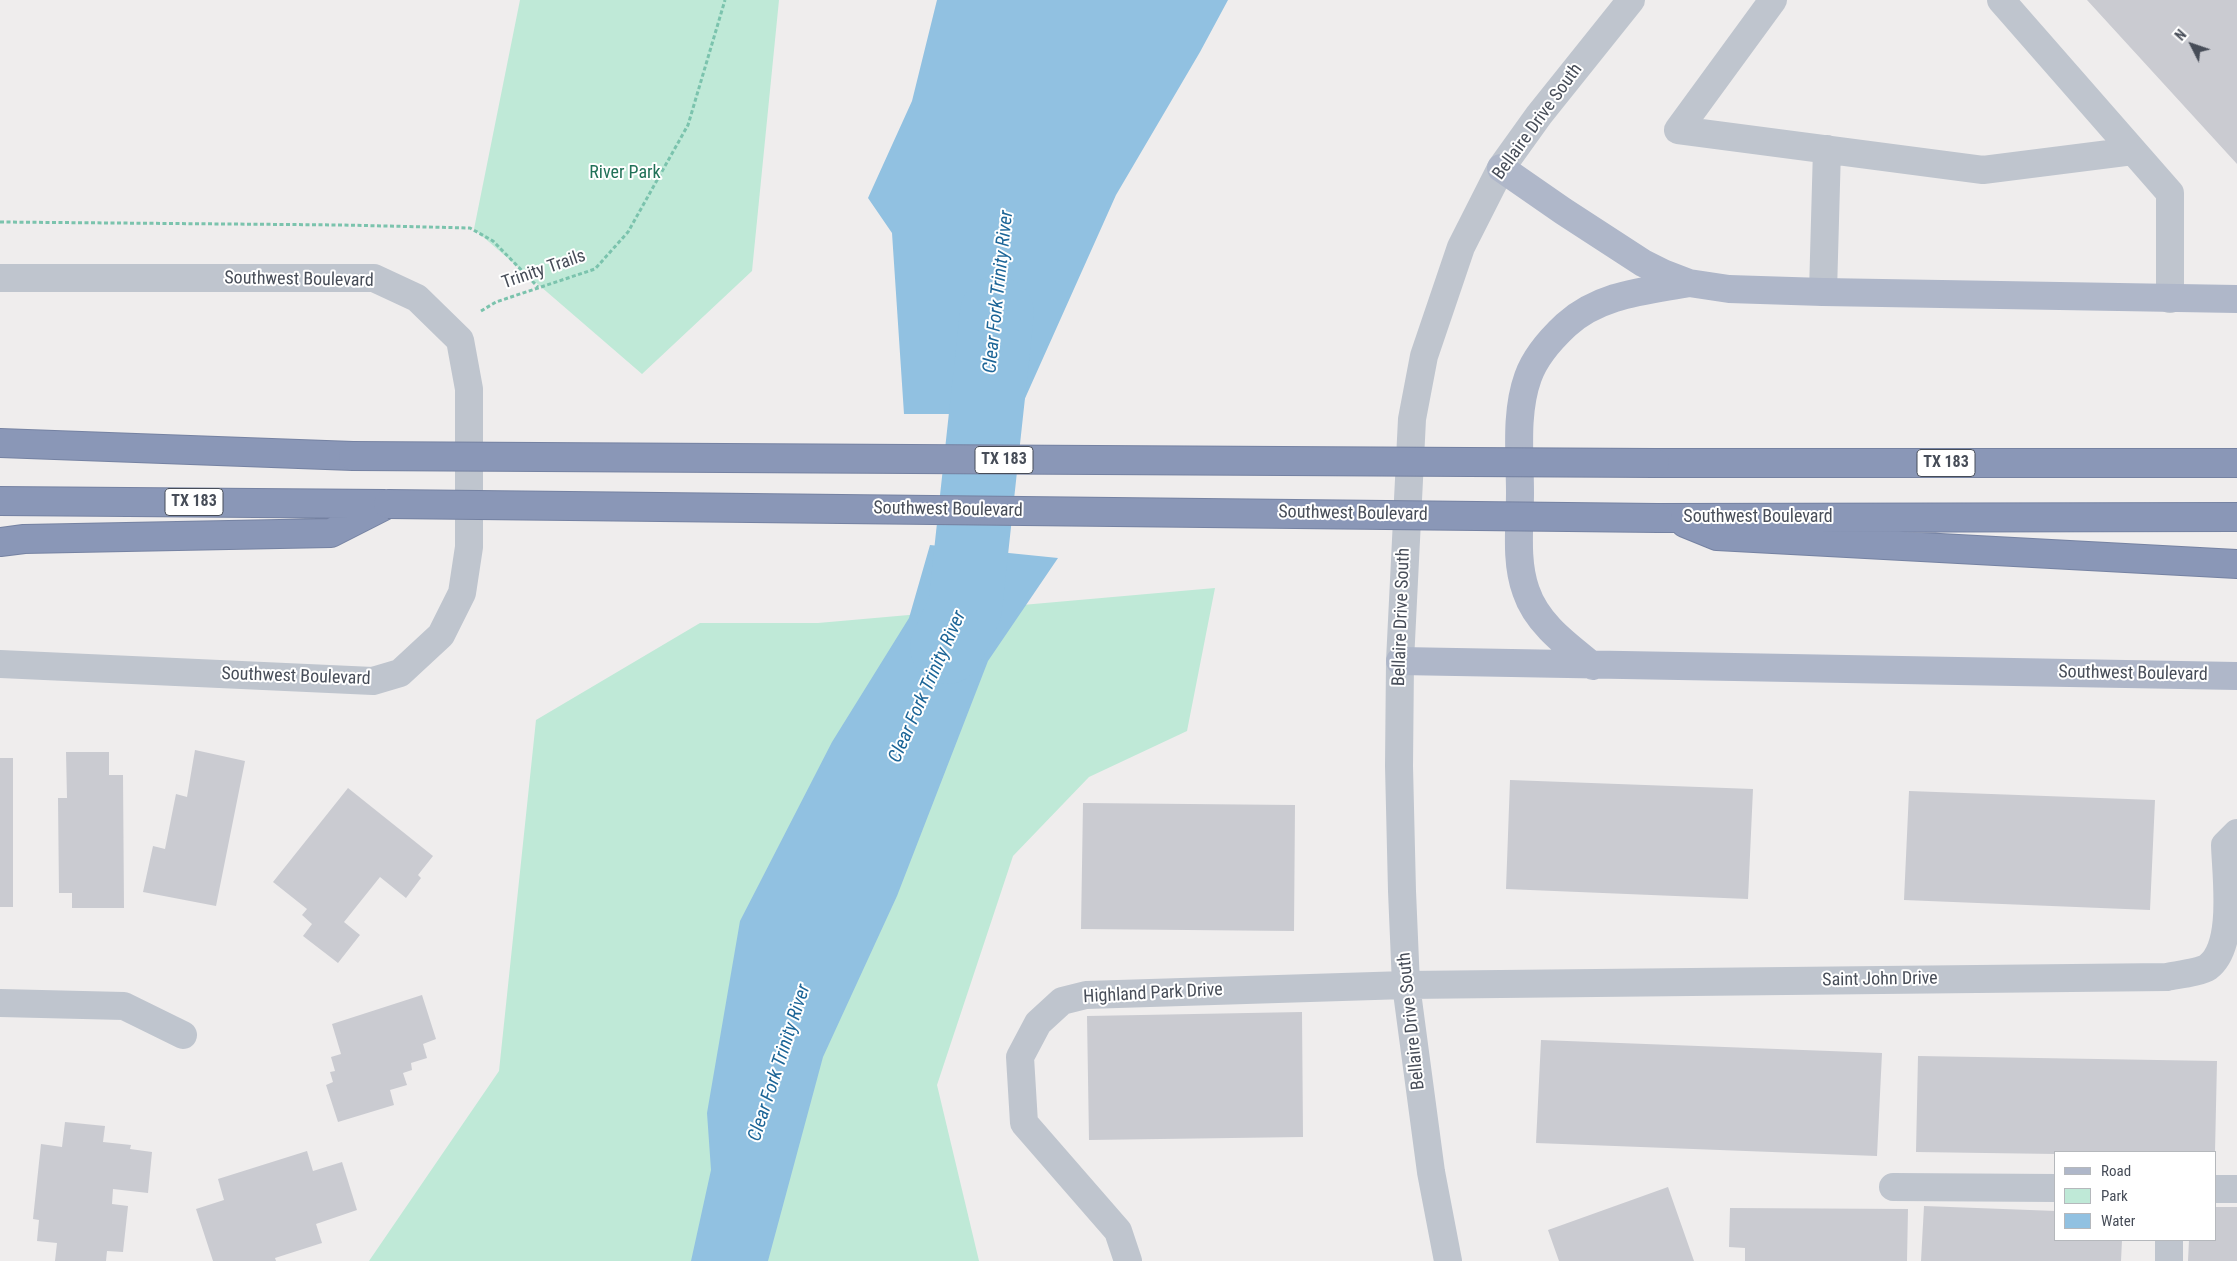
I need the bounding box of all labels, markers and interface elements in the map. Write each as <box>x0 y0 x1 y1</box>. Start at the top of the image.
north arrow <box>2167 20 2217 70</box>
text: N <box>2172 27 2190 44</box>
street label: Bellaire Drive South <box>1489 60 1587 184</box>
park label: River Park <box>589 162 661 184</box>
water label: Clear Fork Trinity River <box>979 209 1019 375</box>
street label: Trinity Trails <box>499 246 589 294</box>
street label: Southwest Boulevard <box>224 268 374 292</box>
road number: TX 183 <box>975 446 1033 474</box>
road number: TX 183 <box>1917 449 1975 476</box>
road number: TX 183 <box>165 488 223 516</box>
street label: Southwest Boulevard <box>873 498 1023 522</box>
street label: Southwest Boulevard <box>1278 502 1428 526</box>
street label: Southwest Boulevard <box>1683 506 1833 528</box>
street label: Bellaire Drive South <box>1389 548 1415 686</box>
water label: Clear Fork Trinity River <box>884 608 972 766</box>
street label: Southwest Boulevard <box>2058 662 2208 686</box>
street label: Southwest Boulevard <box>221 664 371 690</box>
street label: Bellaire Drive South <box>1394 951 1430 1091</box>
street label: Saint John Drive <box>1822 968 1938 992</box>
street label: Highland Park Drive <box>1083 980 1223 1008</box>
water label: Clear Fork Trinity River <box>744 982 816 1144</box>
legend <box>2054 1151 2217 1241</box>
text: Road <box>2101 1162 2131 1180</box>
text: Park <box>2101 1187 2128 1205</box>
text: Water <box>2101 1212 2135 1230</box>

